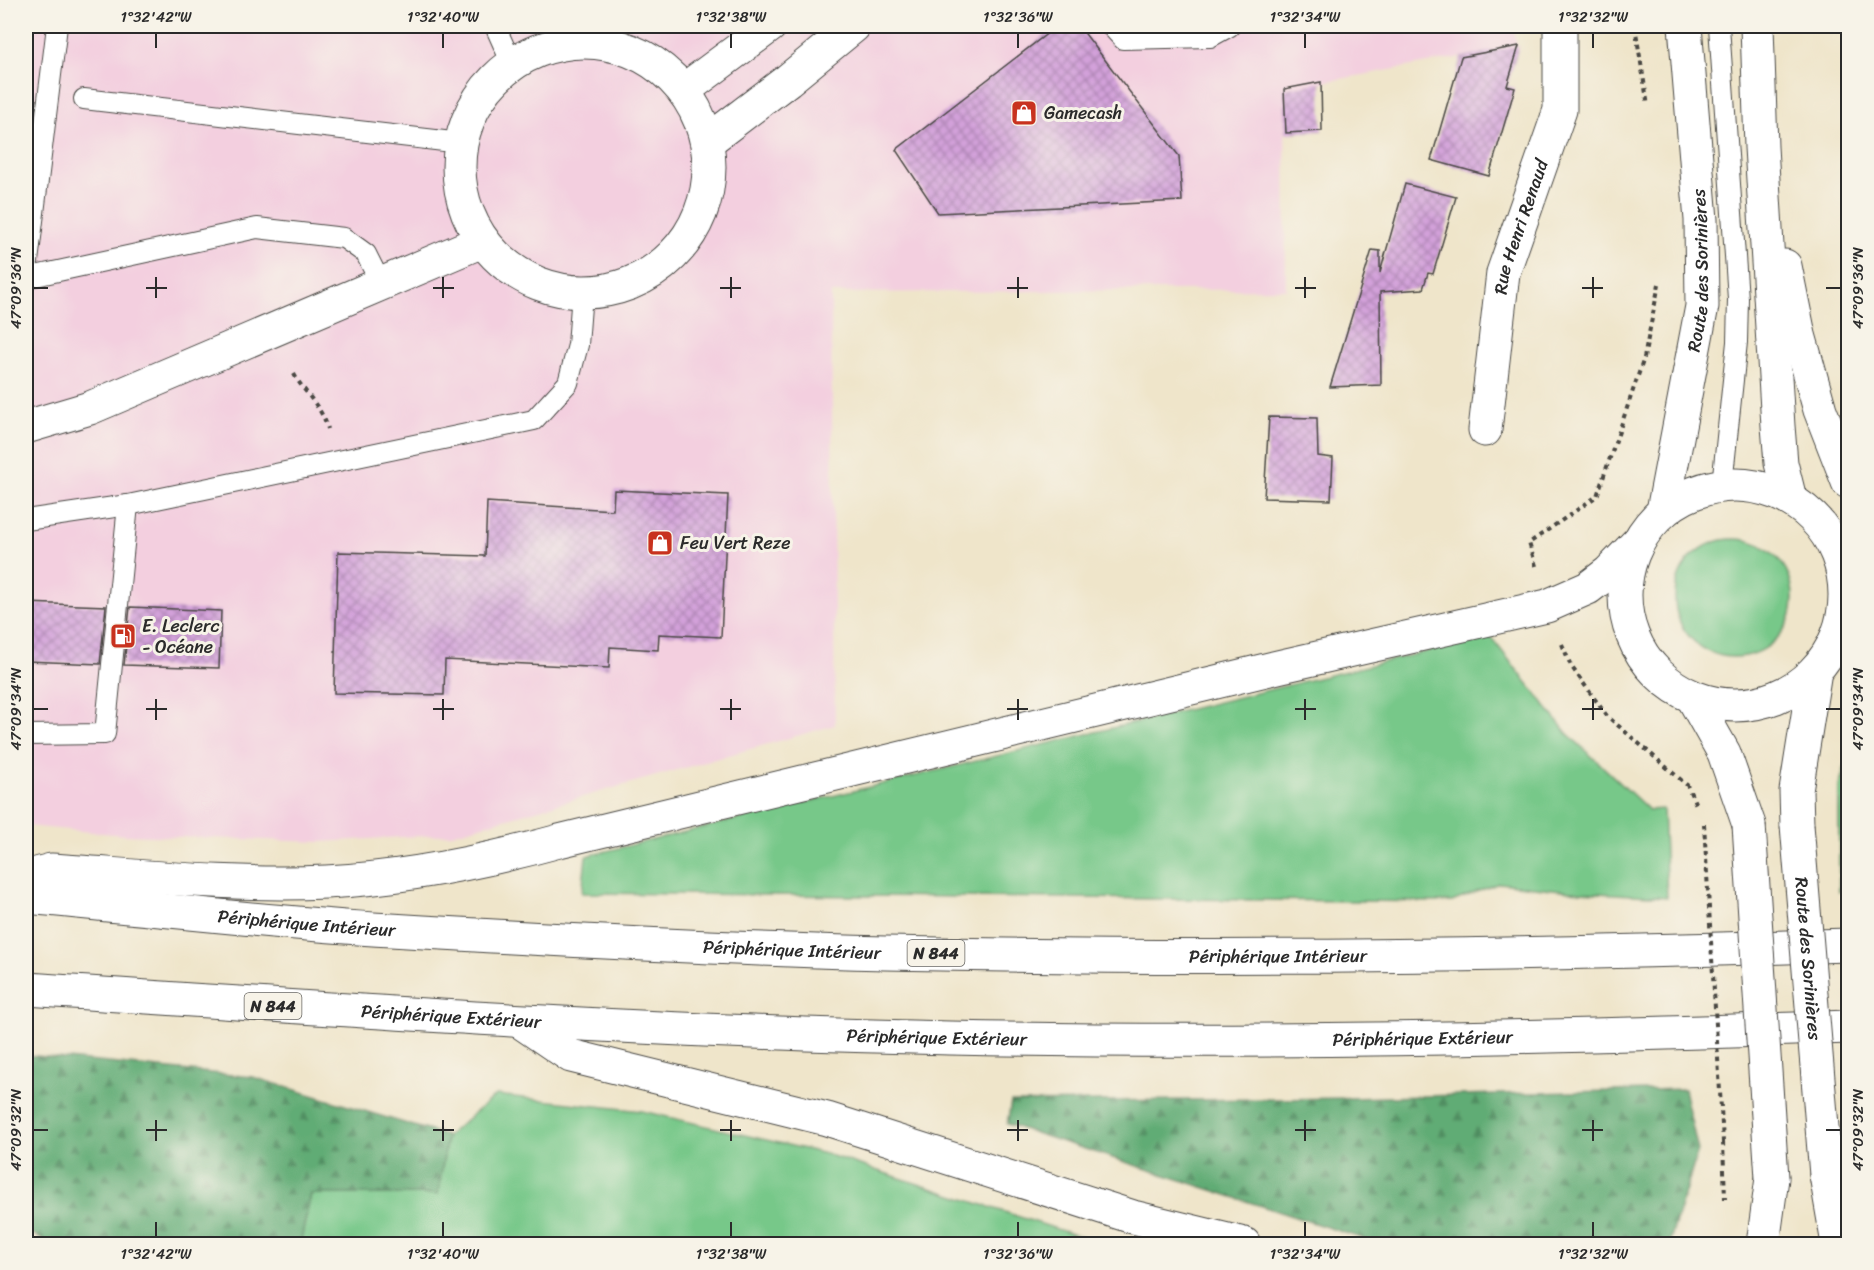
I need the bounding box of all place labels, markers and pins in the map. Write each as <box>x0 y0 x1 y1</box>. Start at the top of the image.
place label: Gamecash <box>1044 97 1122 129</box>
shop icon: Gamecash <box>1009 98 1039 128</box>
place label: Feu Vert Reze <box>680 527 790 559</box>
shop icon: Feu Vert Reze <box>645 528 675 558</box>
place label: E. Leclerc - Océane <box>142 610 219 663</box>
fuel station icon: E. Leclerc - Océane <box>108 621 138 651</box>

